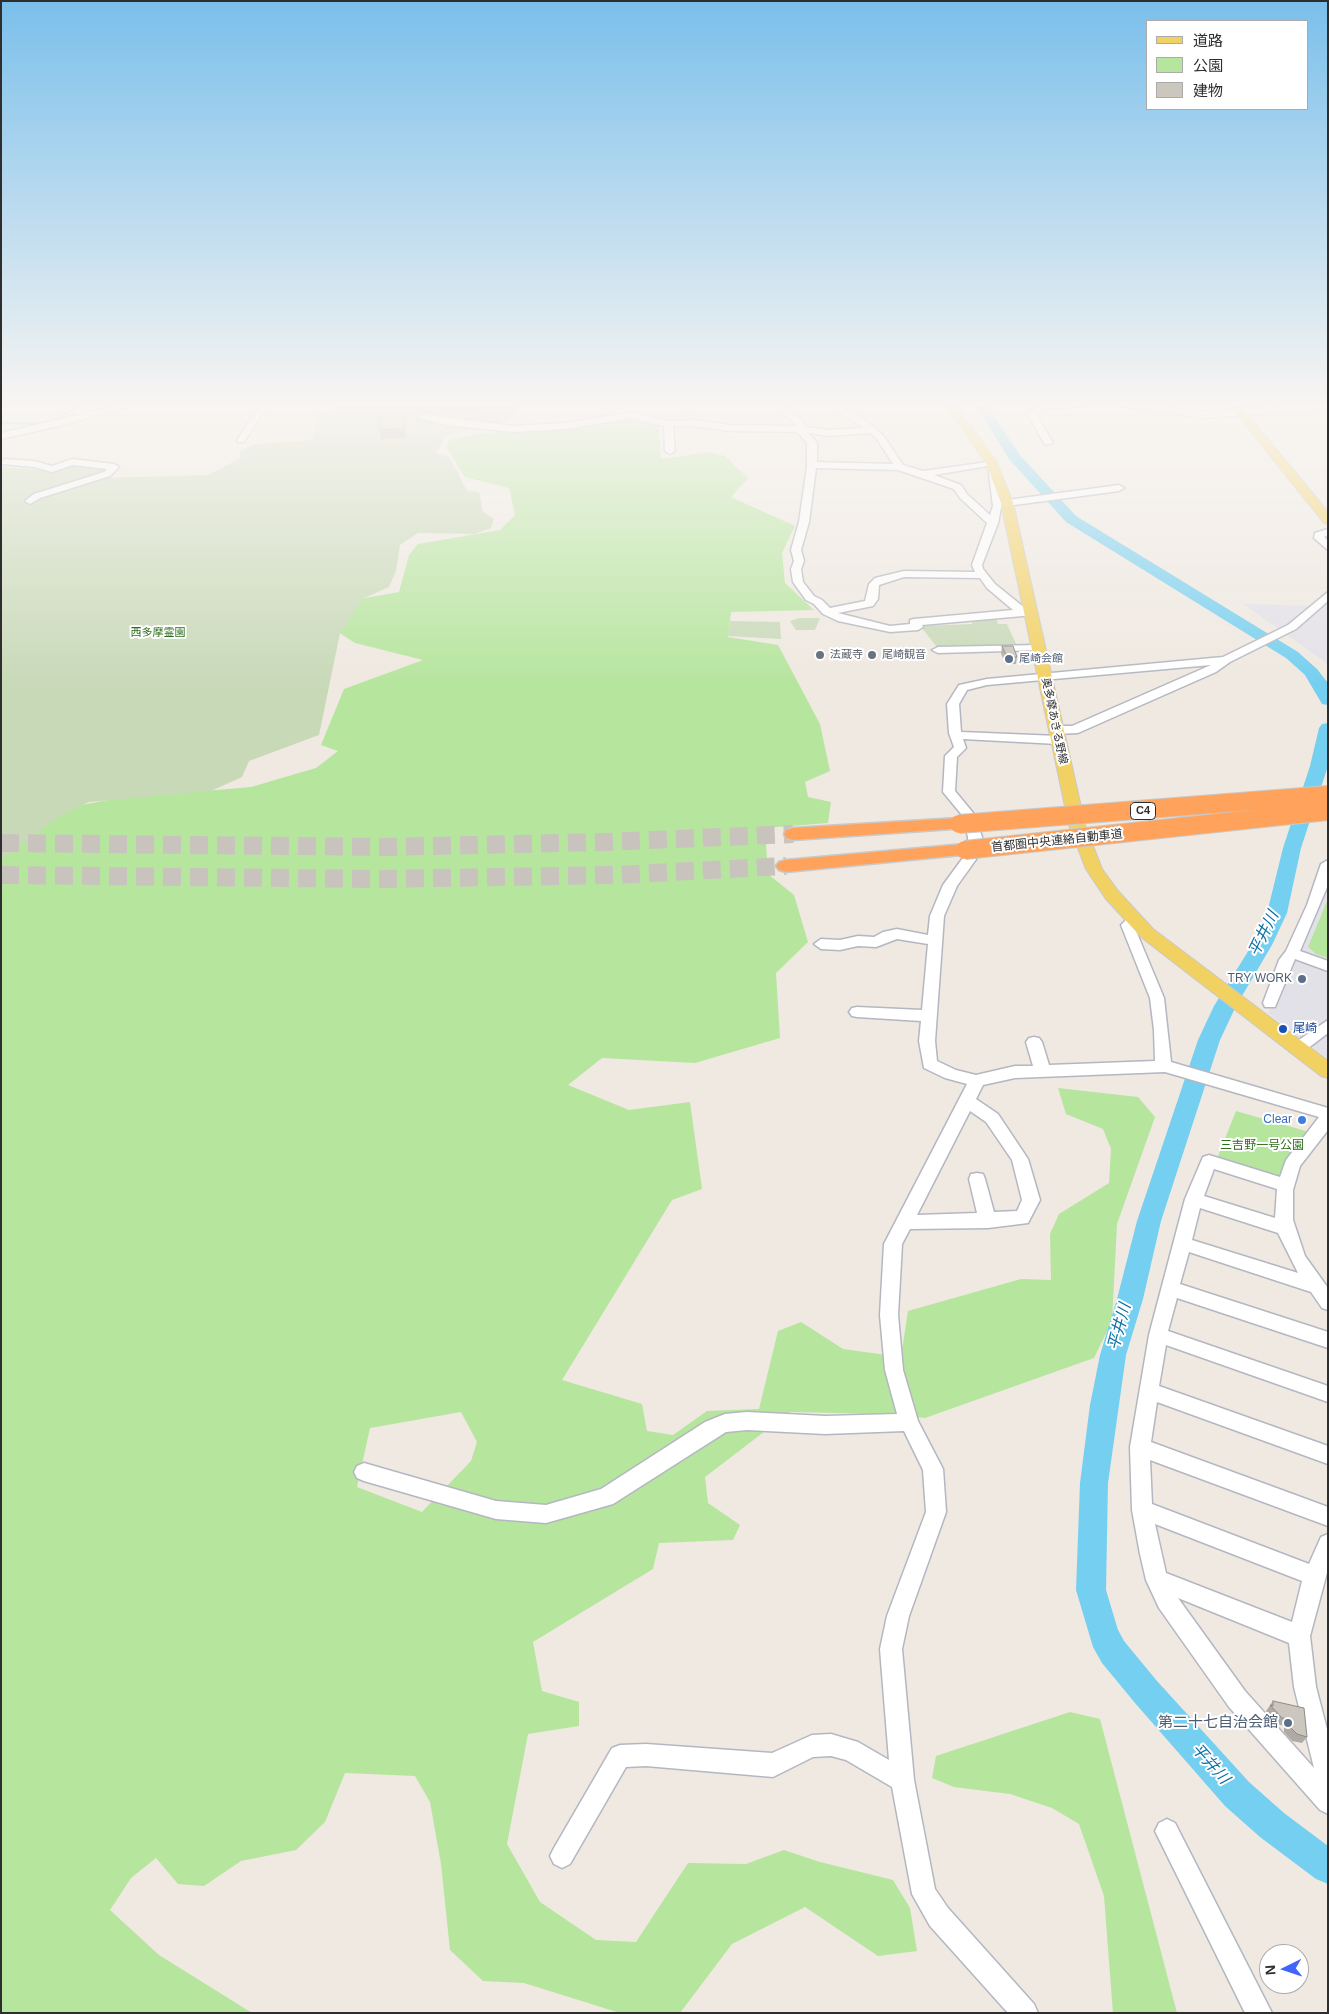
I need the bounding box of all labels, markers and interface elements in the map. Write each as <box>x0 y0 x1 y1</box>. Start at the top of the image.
legend <box>1146 20 1309 110</box>
text: 道路 <box>1193 32 1223 49</box>
text: 公園 <box>1193 57 1223 74</box>
text: 建物 <box>1193 82 1223 99</box>
park label: 西多摩霊園 <box>131 626 185 640</box>
place label: 法蔵寺 <box>830 648 863 662</box>
place label: 尾崎観音 <box>882 648 926 662</box>
marker: 法蔵寺 <box>814 649 826 661</box>
marker: 尾崎観音 <box>866 649 878 661</box>
place label: 尾崎会館 <box>1019 652 1063 666</box>
marker: 尾崎会館 <box>1003 653 1015 665</box>
street label: 奥多摩あきる野線 <box>1038 677 1070 765</box>
road number: C4 <box>1130 802 1156 819</box>
street label: 首都圏中央連絡自動車道 <box>991 827 1123 855</box>
water label: 平井川 <box>1245 908 1283 960</box>
place label: TRY WORK <box>1228 972 1292 986</box>
marker: TRY WORK <box>1296 973 1308 985</box>
place label: 尾崎 <box>1293 1022 1317 1036</box>
marker: 尾崎 <box>1277 1023 1289 1035</box>
place label: Clear <box>1263 1113 1292 1127</box>
marker: Clear <box>1296 1114 1308 1126</box>
park label: 三吉野一号公園 <box>1220 1139 1304 1153</box>
water label: 平井川 <box>1105 1301 1135 1353</box>
place label: 第二十七自治会館 <box>1158 1714 1278 1732</box>
marker: 第二十七自治会館 <box>1282 1717 1294 1729</box>
water label: 平井川 <box>1187 1740 1233 1788</box>
north arrow <box>1259 1944 1309 1994</box>
text: N <box>1262 1964 1278 1976</box>

